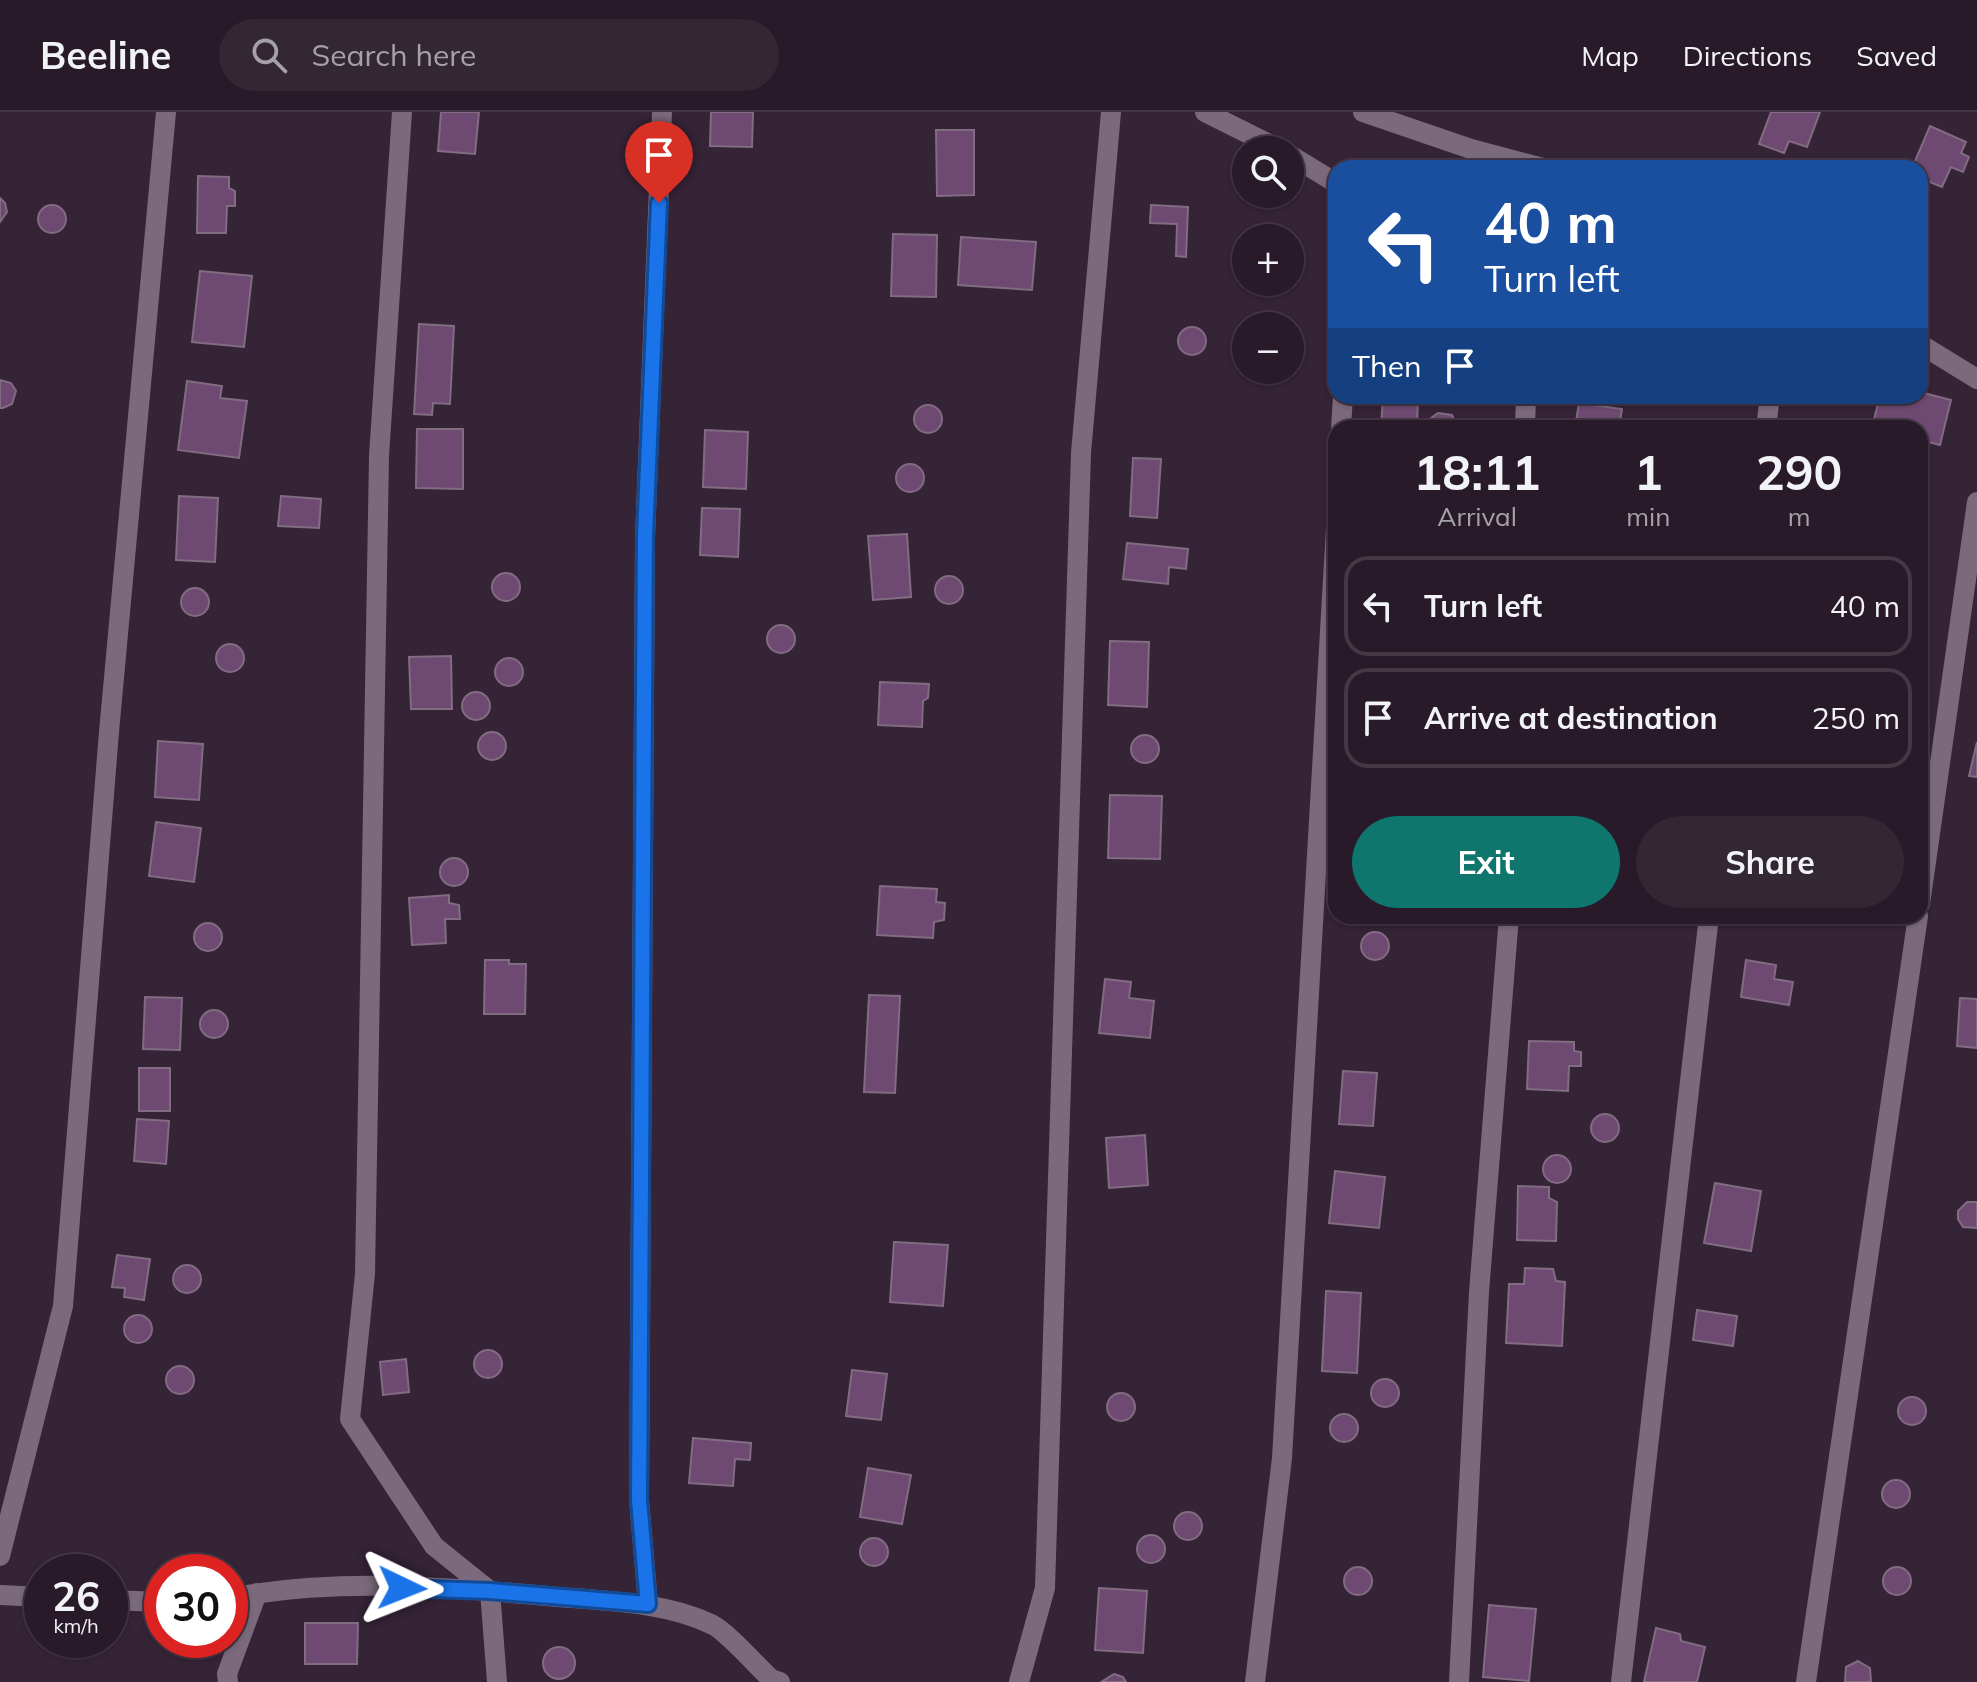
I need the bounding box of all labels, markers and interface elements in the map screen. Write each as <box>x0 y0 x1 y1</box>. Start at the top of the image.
search box <box>219 19 779 91</box>
text: Beeline <box>40 31 171 79</box>
icon: search <box>247 33 291 77</box>
text: Search here <box>311 36 476 74</box>
text: Map <box>1581 38 1639 73</box>
text: Directions <box>1683 38 1812 73</box>
text: Saved <box>1856 38 1937 73</box>
pin <box>625 121 693 203</box>
icon: arrive <box>637 133 681 177</box>
map controls <box>1232 136 1304 384</box>
button: search <box>1232 136 1304 208</box>
text: 40 m <box>1484 187 1617 257</box>
icon: left <box>1352 192 1456 296</box>
button: + <box>1232 224 1304 296</box>
text: Turn left <box>1484 256 1620 301</box>
button: − <box>1232 312 1304 384</box>
icon: arrive <box>1438 344 1482 388</box>
text: Then <box>1352 347 1422 385</box>
text: 18:11 <box>1414 442 1541 502</box>
text: 1 <box>1634 442 1663 502</box>
text: 290 <box>1756 442 1842 502</box>
text: Arrival <box>1437 500 1517 533</box>
text: min <box>1626 500 1670 533</box>
text: m <box>1788 500 1811 533</box>
icon: left <box>1356 584 1400 628</box>
text: Turn left <box>1424 587 1542 625</box>
text: 40 m <box>1830 587 1900 625</box>
icon: arrive <box>1356 696 1400 740</box>
text: Arrive at destination <box>1424 699 1718 737</box>
text: 250 m <box>1812 699 1900 737</box>
button: Exit <box>1352 816 1620 908</box>
button: Share <box>1636 816 1904 908</box>
position arrow <box>360 1546 444 1630</box>
speed limit sign: 30 <box>144 1554 248 1658</box>
text: 26 <box>52 1571 100 1621</box>
text: km/h <box>53 1613 99 1638</box>

